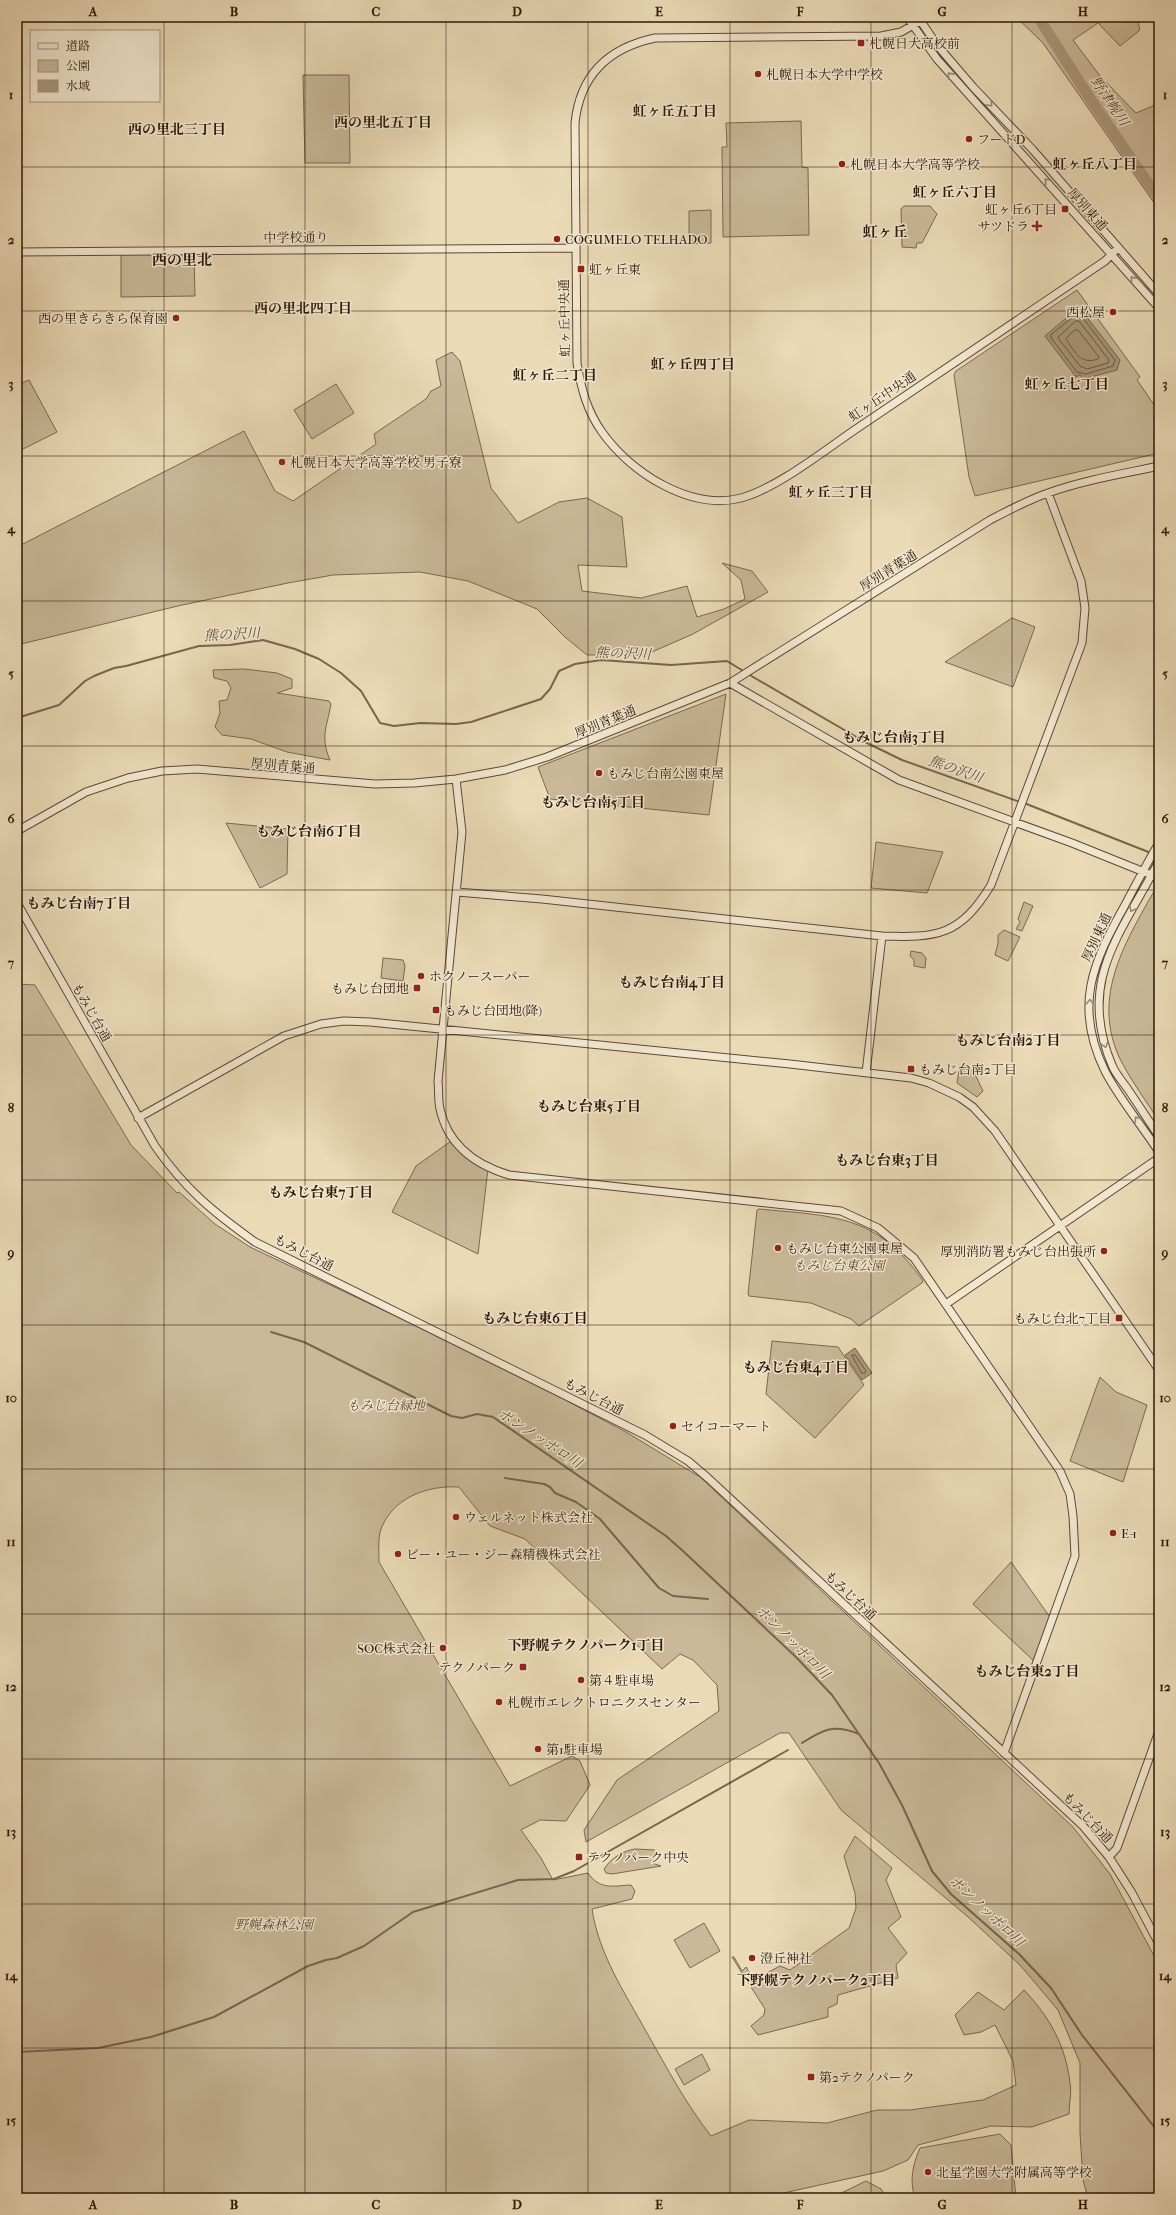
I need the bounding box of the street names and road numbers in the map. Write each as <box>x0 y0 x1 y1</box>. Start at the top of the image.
street label: 厚別東通 <box>1065 185 1111 234</box>
street label: 中学校通り <box>263 229 329 246</box>
street label: 虹ヶ丘中央通 <box>556 279 573 357</box>
street label: 虹ヶ丘中央通 <box>846 368 919 424</box>
street label: 厚別青葉通 <box>857 547 920 594</box>
street label: 厚別青葉通 <box>572 702 638 741</box>
street label: 厚別青葉通 <box>250 755 316 776</box>
street label: 厚別東通 <box>1079 910 1114 964</box>
street label: もみじ台通 <box>69 980 114 1044</box>
street label: もみじ台通 <box>271 1231 336 1274</box>
street label: もみじ台通 <box>561 1375 626 1418</box>
street label: もみじ台通 <box>822 1568 880 1623</box>
street label: もみじ台通 <box>1060 1789 1116 1846</box>

